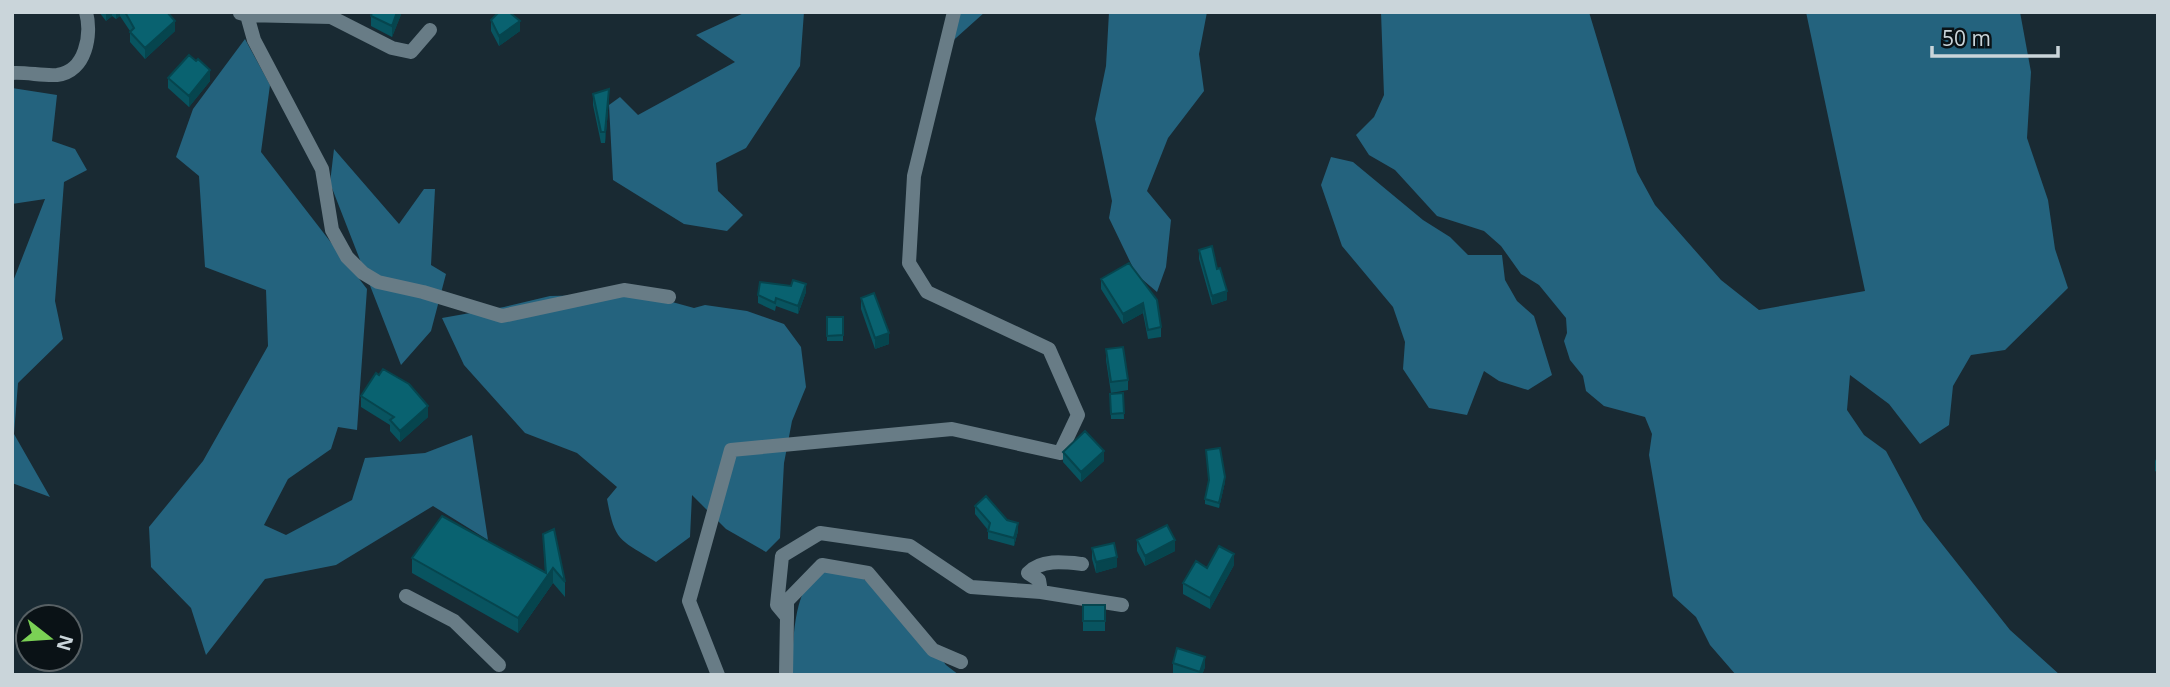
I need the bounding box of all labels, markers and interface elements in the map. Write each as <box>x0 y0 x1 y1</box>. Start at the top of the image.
scale bar <box>1932 14 2058 58</box>
text: 50 m <box>1942 24 1991 52</box>
north arrow <box>14 603 84 673</box>
text: N <box>51 632 80 654</box>

